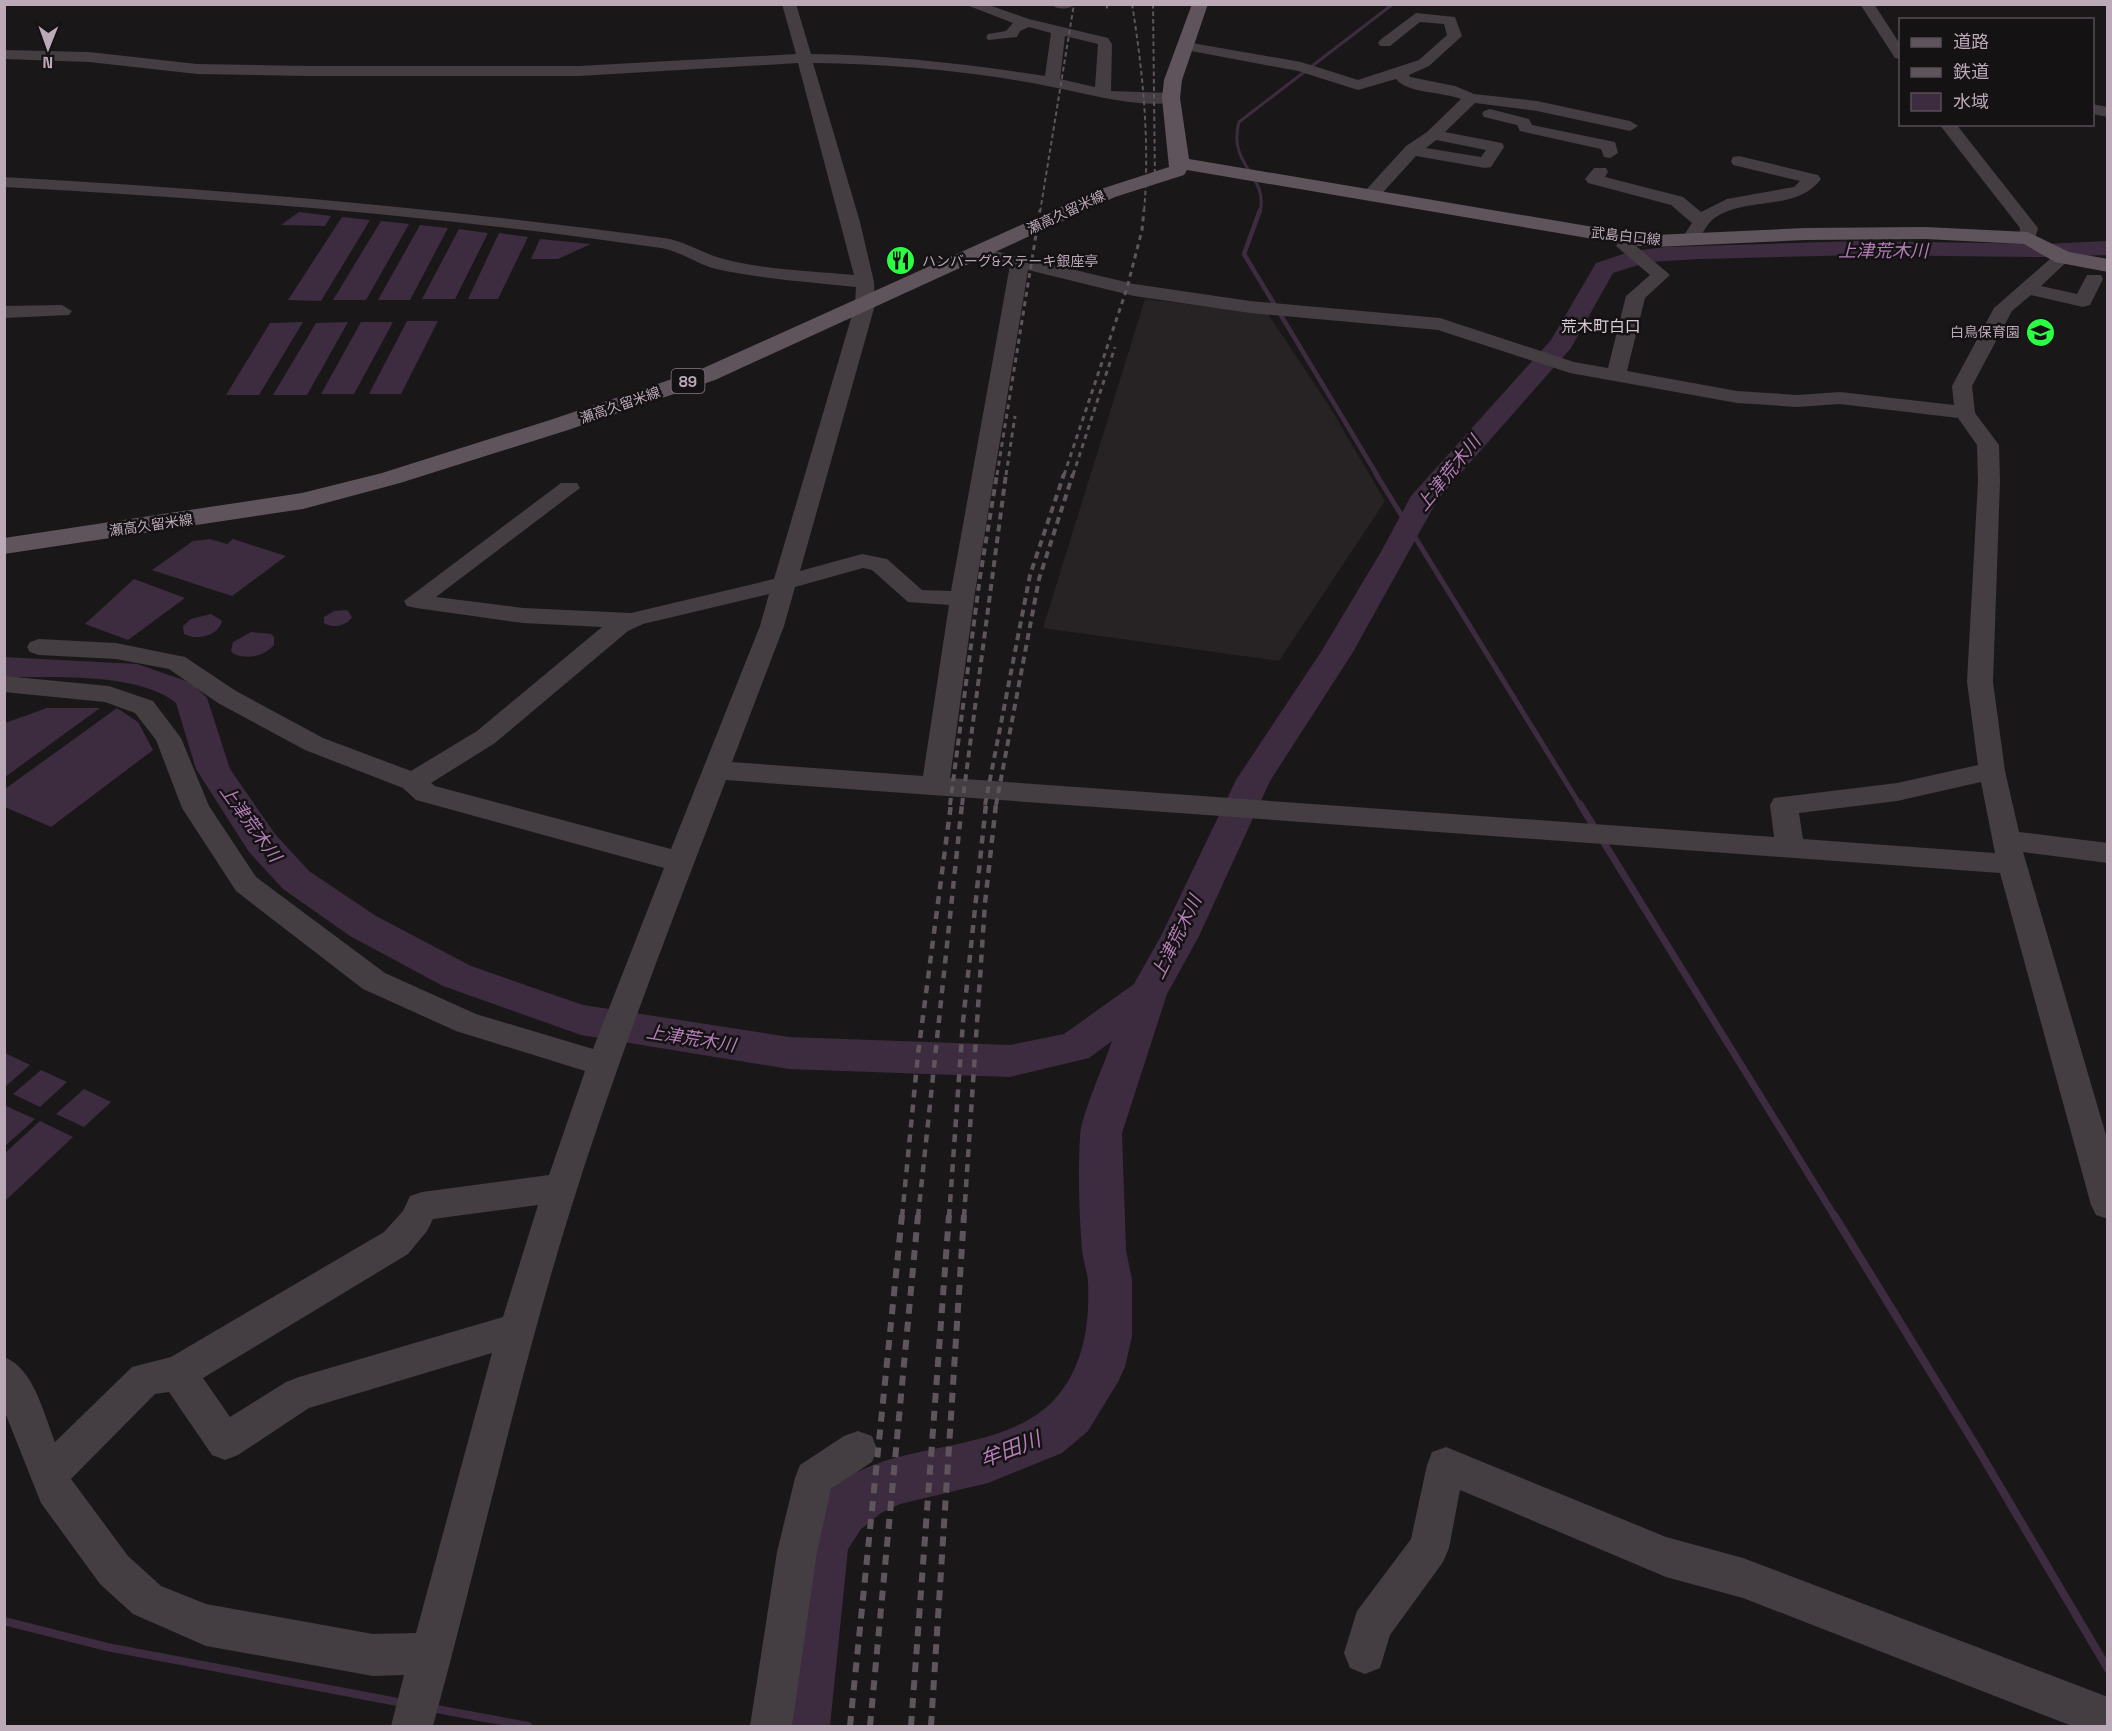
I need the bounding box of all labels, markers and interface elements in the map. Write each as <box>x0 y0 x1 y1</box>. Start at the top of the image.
north arrow <box>18 18 78 78</box>
legend <box>1899 18 2094 126</box>
text: 道路 <box>1953 30 1989 53</box>
text: N <box>42 52 53 73</box>
text: 鉄道 <box>1953 60 1989 83</box>
text: 水域 <box>1953 90 1989 113</box>
street label: 瀬高久留米線 <box>1024 186 1108 238</box>
street label: 武島白口線 <box>1590 223 1662 249</box>
water label: 上津荒木川 <box>1838 239 1930 262</box>
restaurant icon: ハンバーグ&ステーキ銀座亭 <box>885 245 917 277</box>
place label: ハンバーグ&ステーキ銀座亭 <box>922 252 1098 270</box>
district label: 荒木町白口 <box>1561 316 1641 337</box>
school or university icon: 白鳥保育園 <box>2025 316 2057 348</box>
place label: 白鳥保育園 <box>1950 323 2020 341</box>
road number: 89 <box>672 369 704 393</box>
street label: 瀬高久留米線 <box>577 383 663 427</box>
water label: 上津荒木川 <box>1411 429 1487 515</box>
street label: 瀬高久留米線 <box>108 510 194 540</box>
water label: 上津荒木川 <box>215 780 288 868</box>
water label: 上津荒木川 <box>1146 890 1207 982</box>
water label: 上津荒木川 <box>645 1020 739 1057</box>
water label: 牟田川 <box>976 1424 1046 1473</box>

